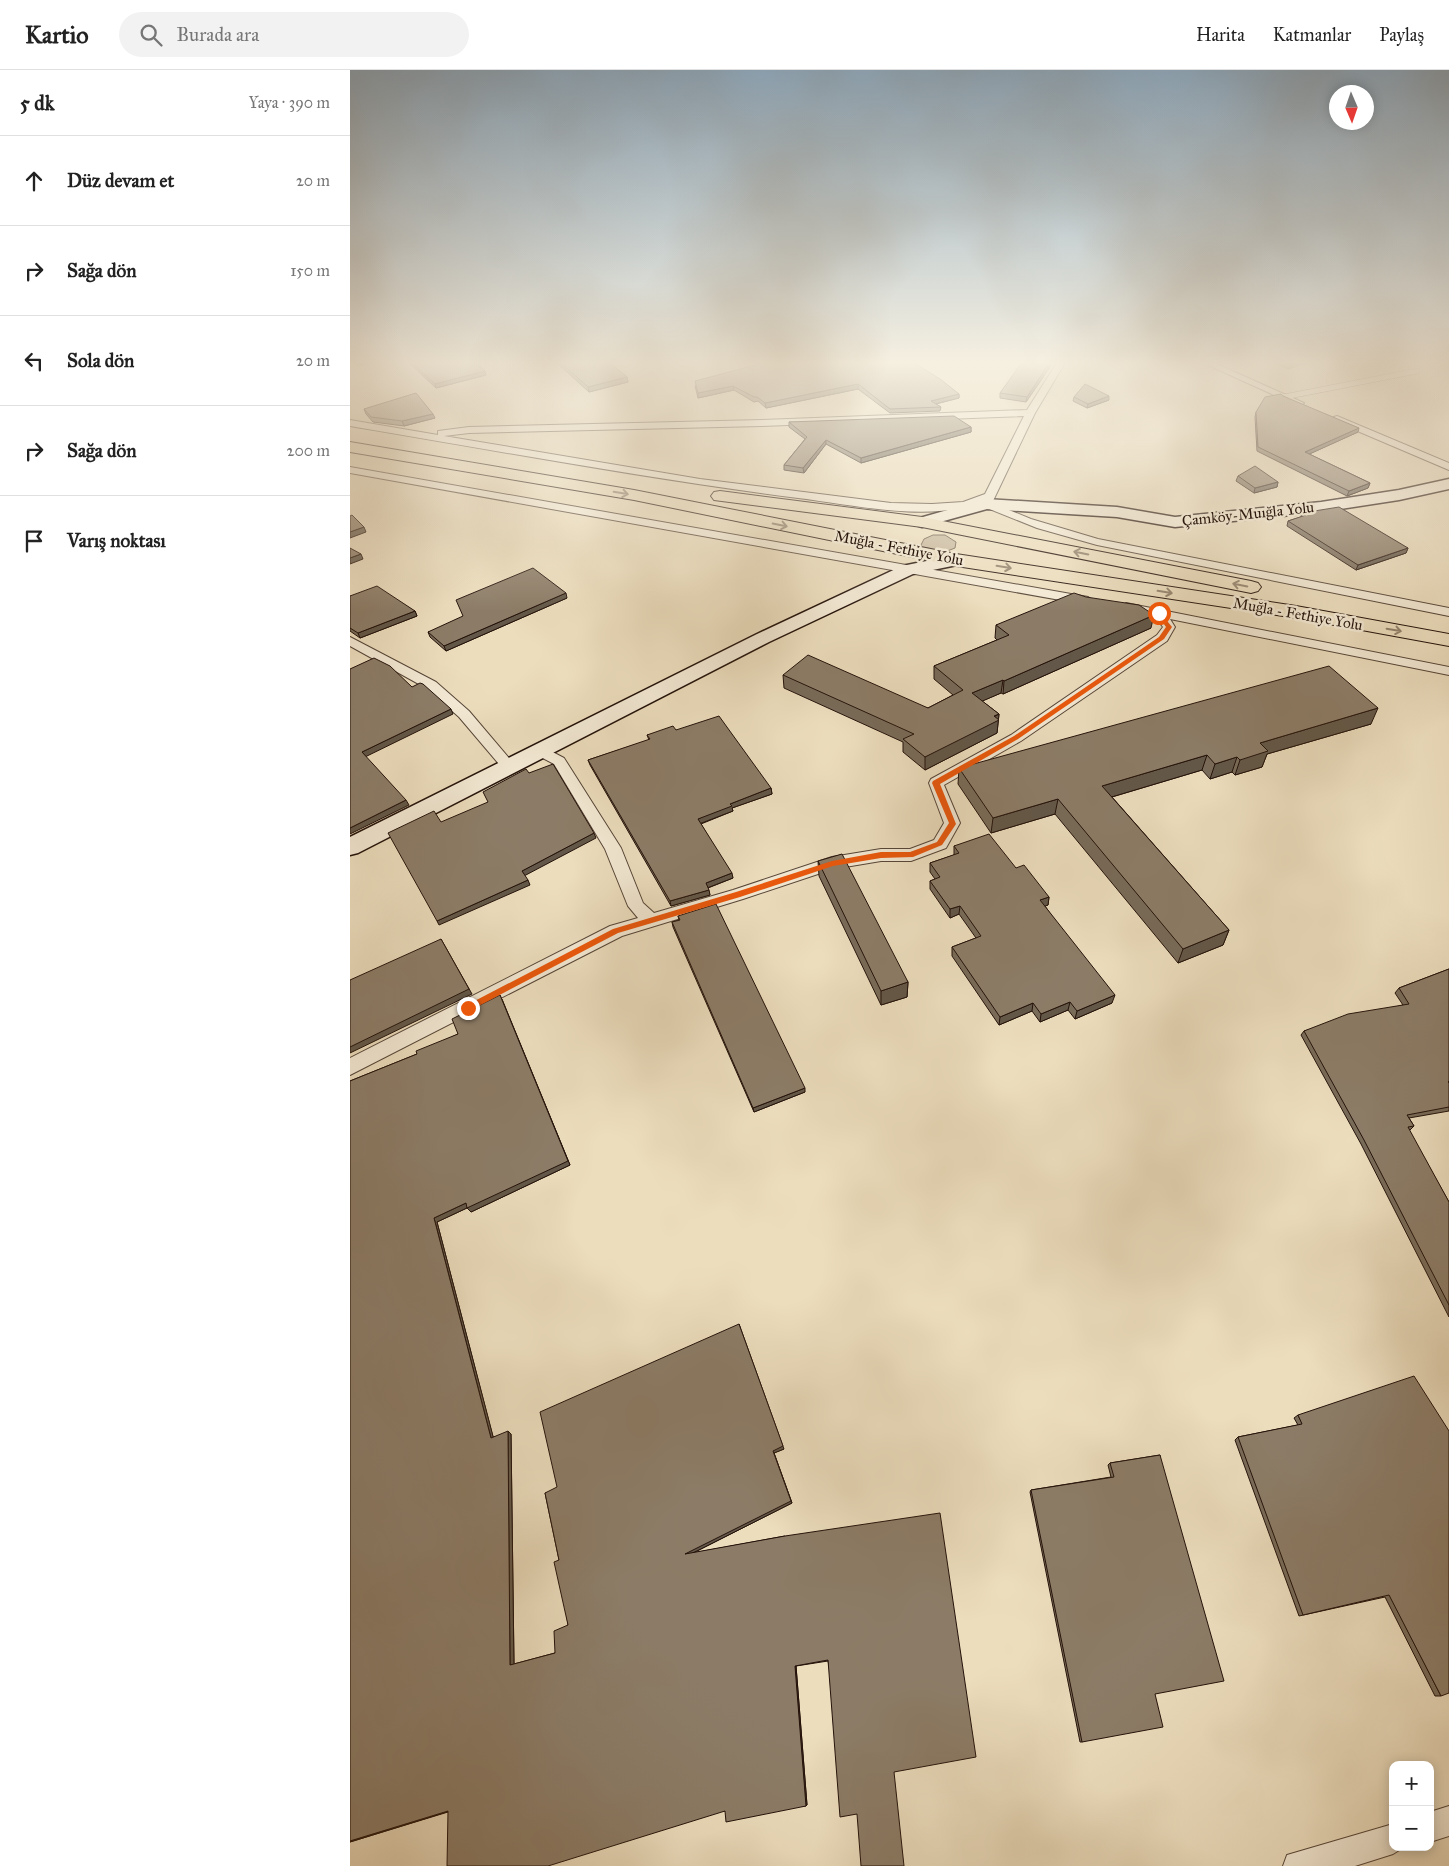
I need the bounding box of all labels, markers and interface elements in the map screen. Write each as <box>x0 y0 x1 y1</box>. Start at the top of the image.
search box <box>119 12 469 57</box>
text: Kartio <box>25 20 89 50</box>
icon: search <box>137 21 165 49</box>
text: Burada ara <box>177 23 259 46</box>
text: Harita <box>1196 24 1245 46</box>
text: Katmanlar <box>1273 24 1351 46</box>
text: Paylaş <box>1379 24 1424 46</box>
north arrow <box>1329 85 1374 130</box>
text: 5 dk <box>20 90 55 116</box>
text: Yaya · 390 m <box>249 93 330 112</box>
icon: ahead <box>20 167 48 195</box>
text: Düz devam et <box>67 169 174 192</box>
text: 20 m <box>296 171 330 190</box>
icon: right <box>20 257 48 285</box>
text: Sağa dön <box>67 259 136 282</box>
text: 150 m <box>290 261 330 280</box>
icon: left <box>20 347 48 375</box>
text: Sola dön <box>67 349 134 372</box>
text: 20 m <box>296 351 330 370</box>
icon: right <box>20 437 48 465</box>
text: Sağa dön <box>67 439 136 462</box>
text: 200 m <box>287 441 330 460</box>
one-way arrow <box>612 489 628 499</box>
street label: Çamköy-Muığla Yolu <box>1181 498 1315 530</box>
one-way arrow <box>772 521 788 530</box>
icon: arrive <box>20 527 48 555</box>
street label: Muğla - Fethiye Yolu <box>833 527 965 569</box>
text: Varış noktası <box>67 529 166 552</box>
one-way arrow <box>1073 548 1089 558</box>
one-way arrow <box>996 563 1012 573</box>
one-way arrow <box>1232 580 1248 589</box>
one-way arrow <box>1157 587 1173 597</box>
street label: Muğla - Fethiye Yolu <box>1232 594 1364 634</box>
route start <box>1148 602 1171 625</box>
one-way arrow <box>1386 626 1402 636</box>
route end <box>457 997 480 1020</box>
map controls <box>1389 1761 1434 1851</box>
button: + <box>1389 1761 1434 1806</box>
button: − <box>1389 1806 1434 1851</box>

